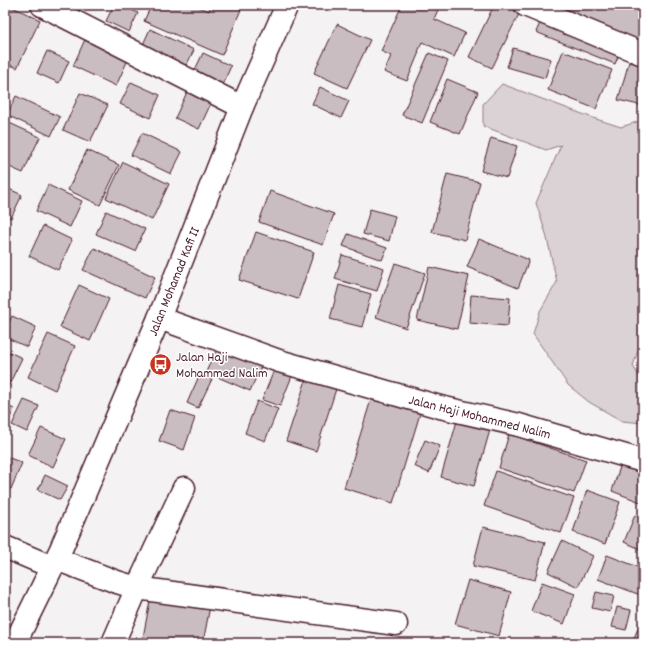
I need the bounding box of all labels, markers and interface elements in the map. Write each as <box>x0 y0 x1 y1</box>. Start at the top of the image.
street label: Jalan Mohamad Kafi II <box>144 224 206 339</box>
place label: Jalan Haji Mohammed Nalim <box>176 348 268 384</box>
bus stop icon: Jalan Haji Mohammed Nalim <box>147 351 173 377</box>
street label: Jalan Haji Mohammed Nalim <box>406 391 553 445</box>

